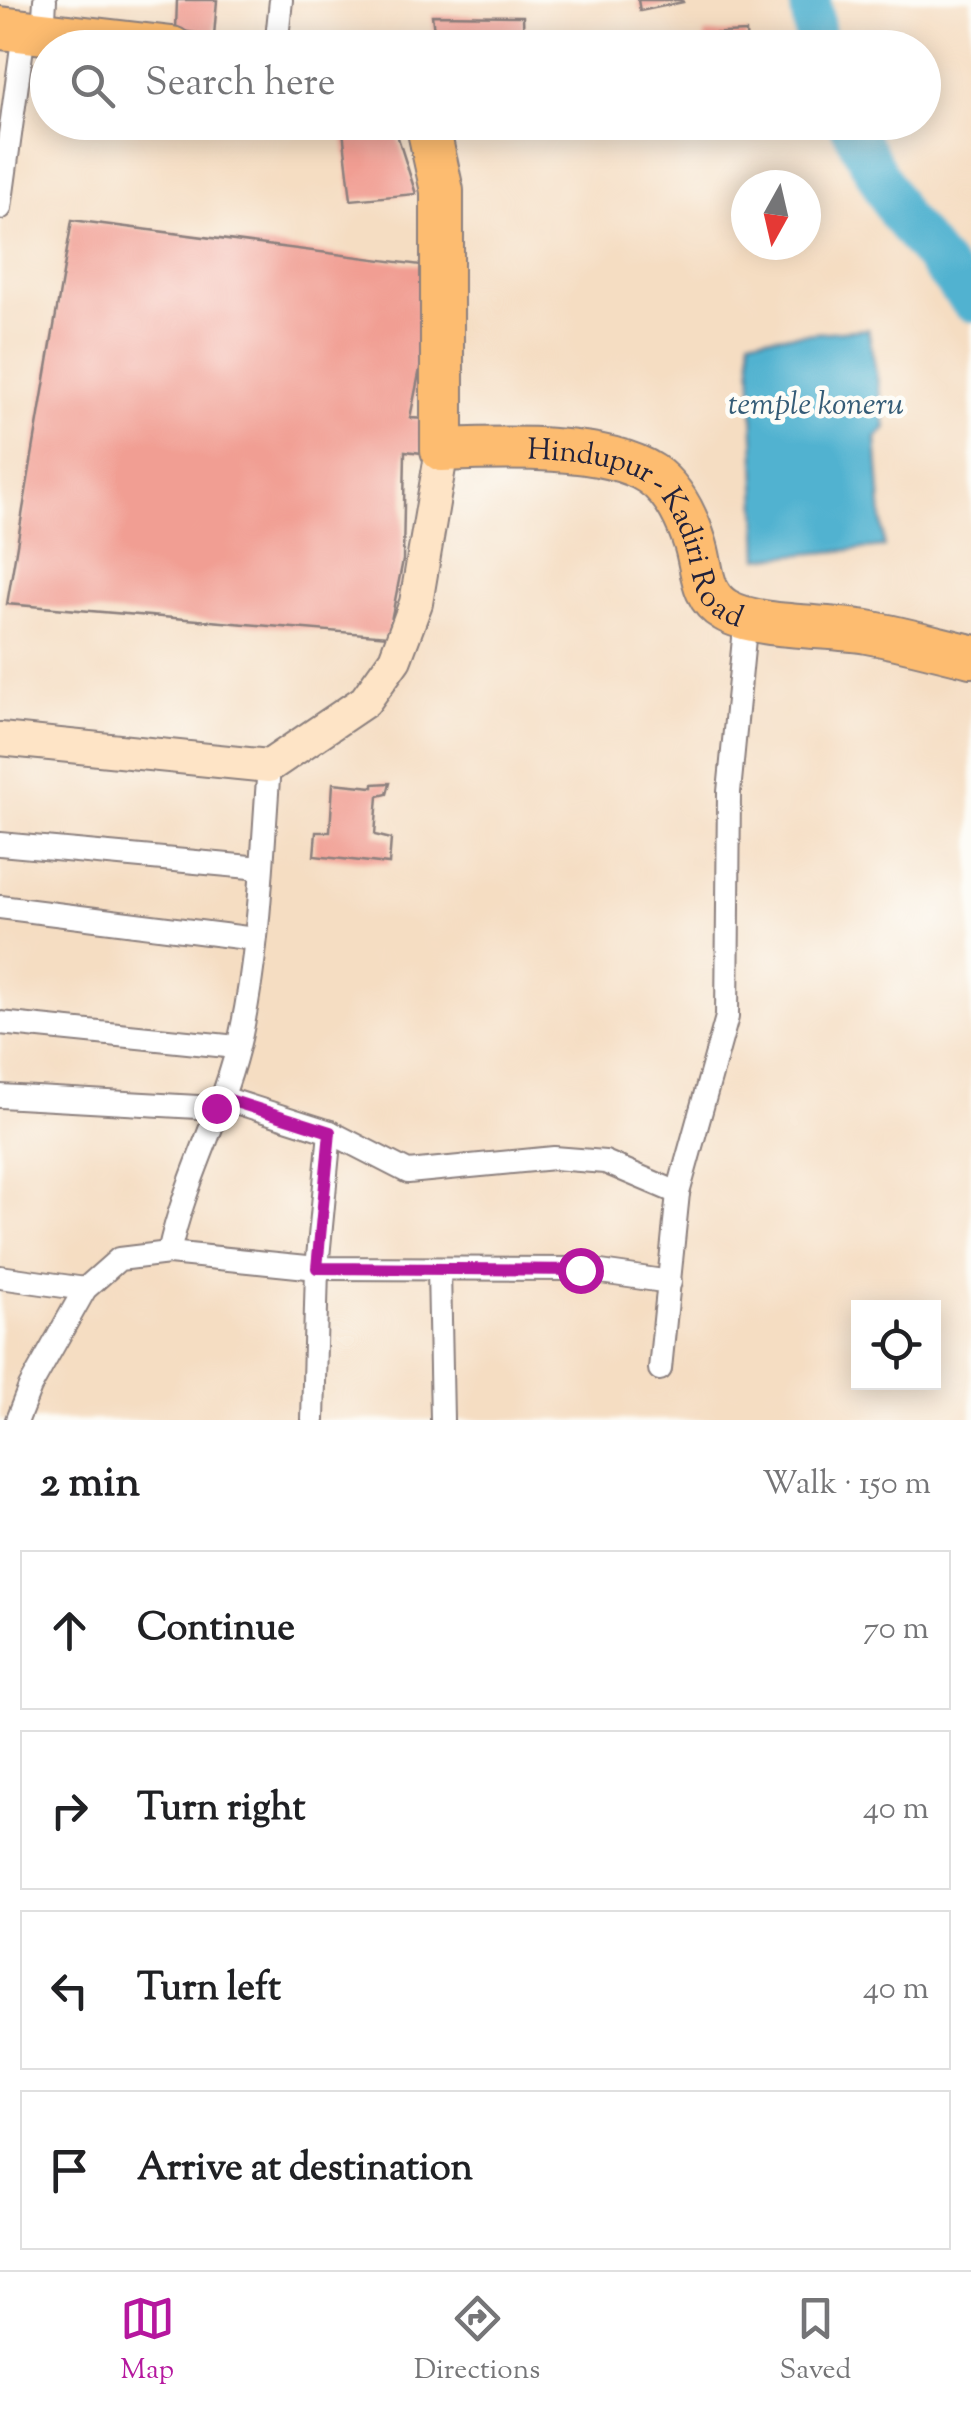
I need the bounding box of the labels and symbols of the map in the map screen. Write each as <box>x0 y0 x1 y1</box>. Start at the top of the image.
north arrow <box>731 170 821 260</box>
water label: temple koneru <box>728 383 904 429</box>
street label: Hindupur - Kadiri Road <box>526 430 750 640</box>
route end <box>194 1086 240 1132</box>
route start <box>558 1248 604 1294</box>

